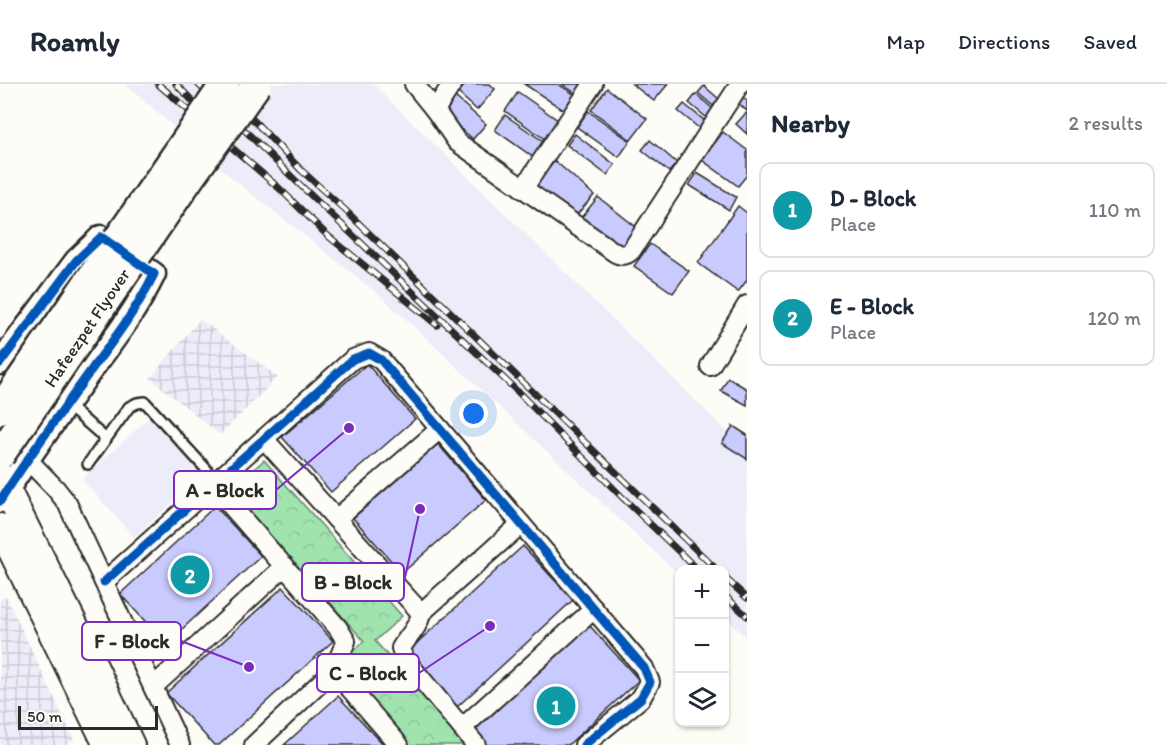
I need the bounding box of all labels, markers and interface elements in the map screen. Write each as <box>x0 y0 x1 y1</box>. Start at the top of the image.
text: Roamly <box>30 24 120 58</box>
text: Map <box>887 29 925 54</box>
text: Directions <box>958 29 1050 54</box>
text: Saved <box>1083 29 1137 54</box>
text: Nearby <box>771 107 850 139</box>
text: 2 results <box>1069 111 1143 135</box>
text: D - Block <box>830 185 916 212</box>
text: 1 <box>788 198 797 222</box>
text: 110 m <box>1089 198 1141 222</box>
text: Place <box>830 212 876 236</box>
street label: Hafeezpet Flyover <box>39 264 135 392</box>
text: E - Block <box>830 293 914 320</box>
text: 2 <box>787 306 798 330</box>
text: 120 m <box>1088 306 1141 330</box>
text: Place <box>830 320 876 344</box>
your location <box>459 399 488 428</box>
callout: A - Block <box>174 471 276 509</box>
text: A - Block <box>185 478 265 502</box>
pin: 2 <box>170 552 210 598</box>
callout: B - Block <box>302 563 404 601</box>
map controls <box>675 565 729 727</box>
button: + <box>675 565 729 619</box>
text: B - Block <box>314 570 393 594</box>
button: − <box>675 619 729 673</box>
callout: F - Block <box>82 622 181 660</box>
text: F - Block <box>94 629 170 653</box>
callout: C - Block <box>317 654 419 692</box>
text: C - Block <box>329 661 408 685</box>
button: layers <box>675 673 729 727</box>
pin: 1 <box>536 684 576 728</box>
scale bar <box>18 703 158 730</box>
text: 50 m <box>27 707 62 726</box>

